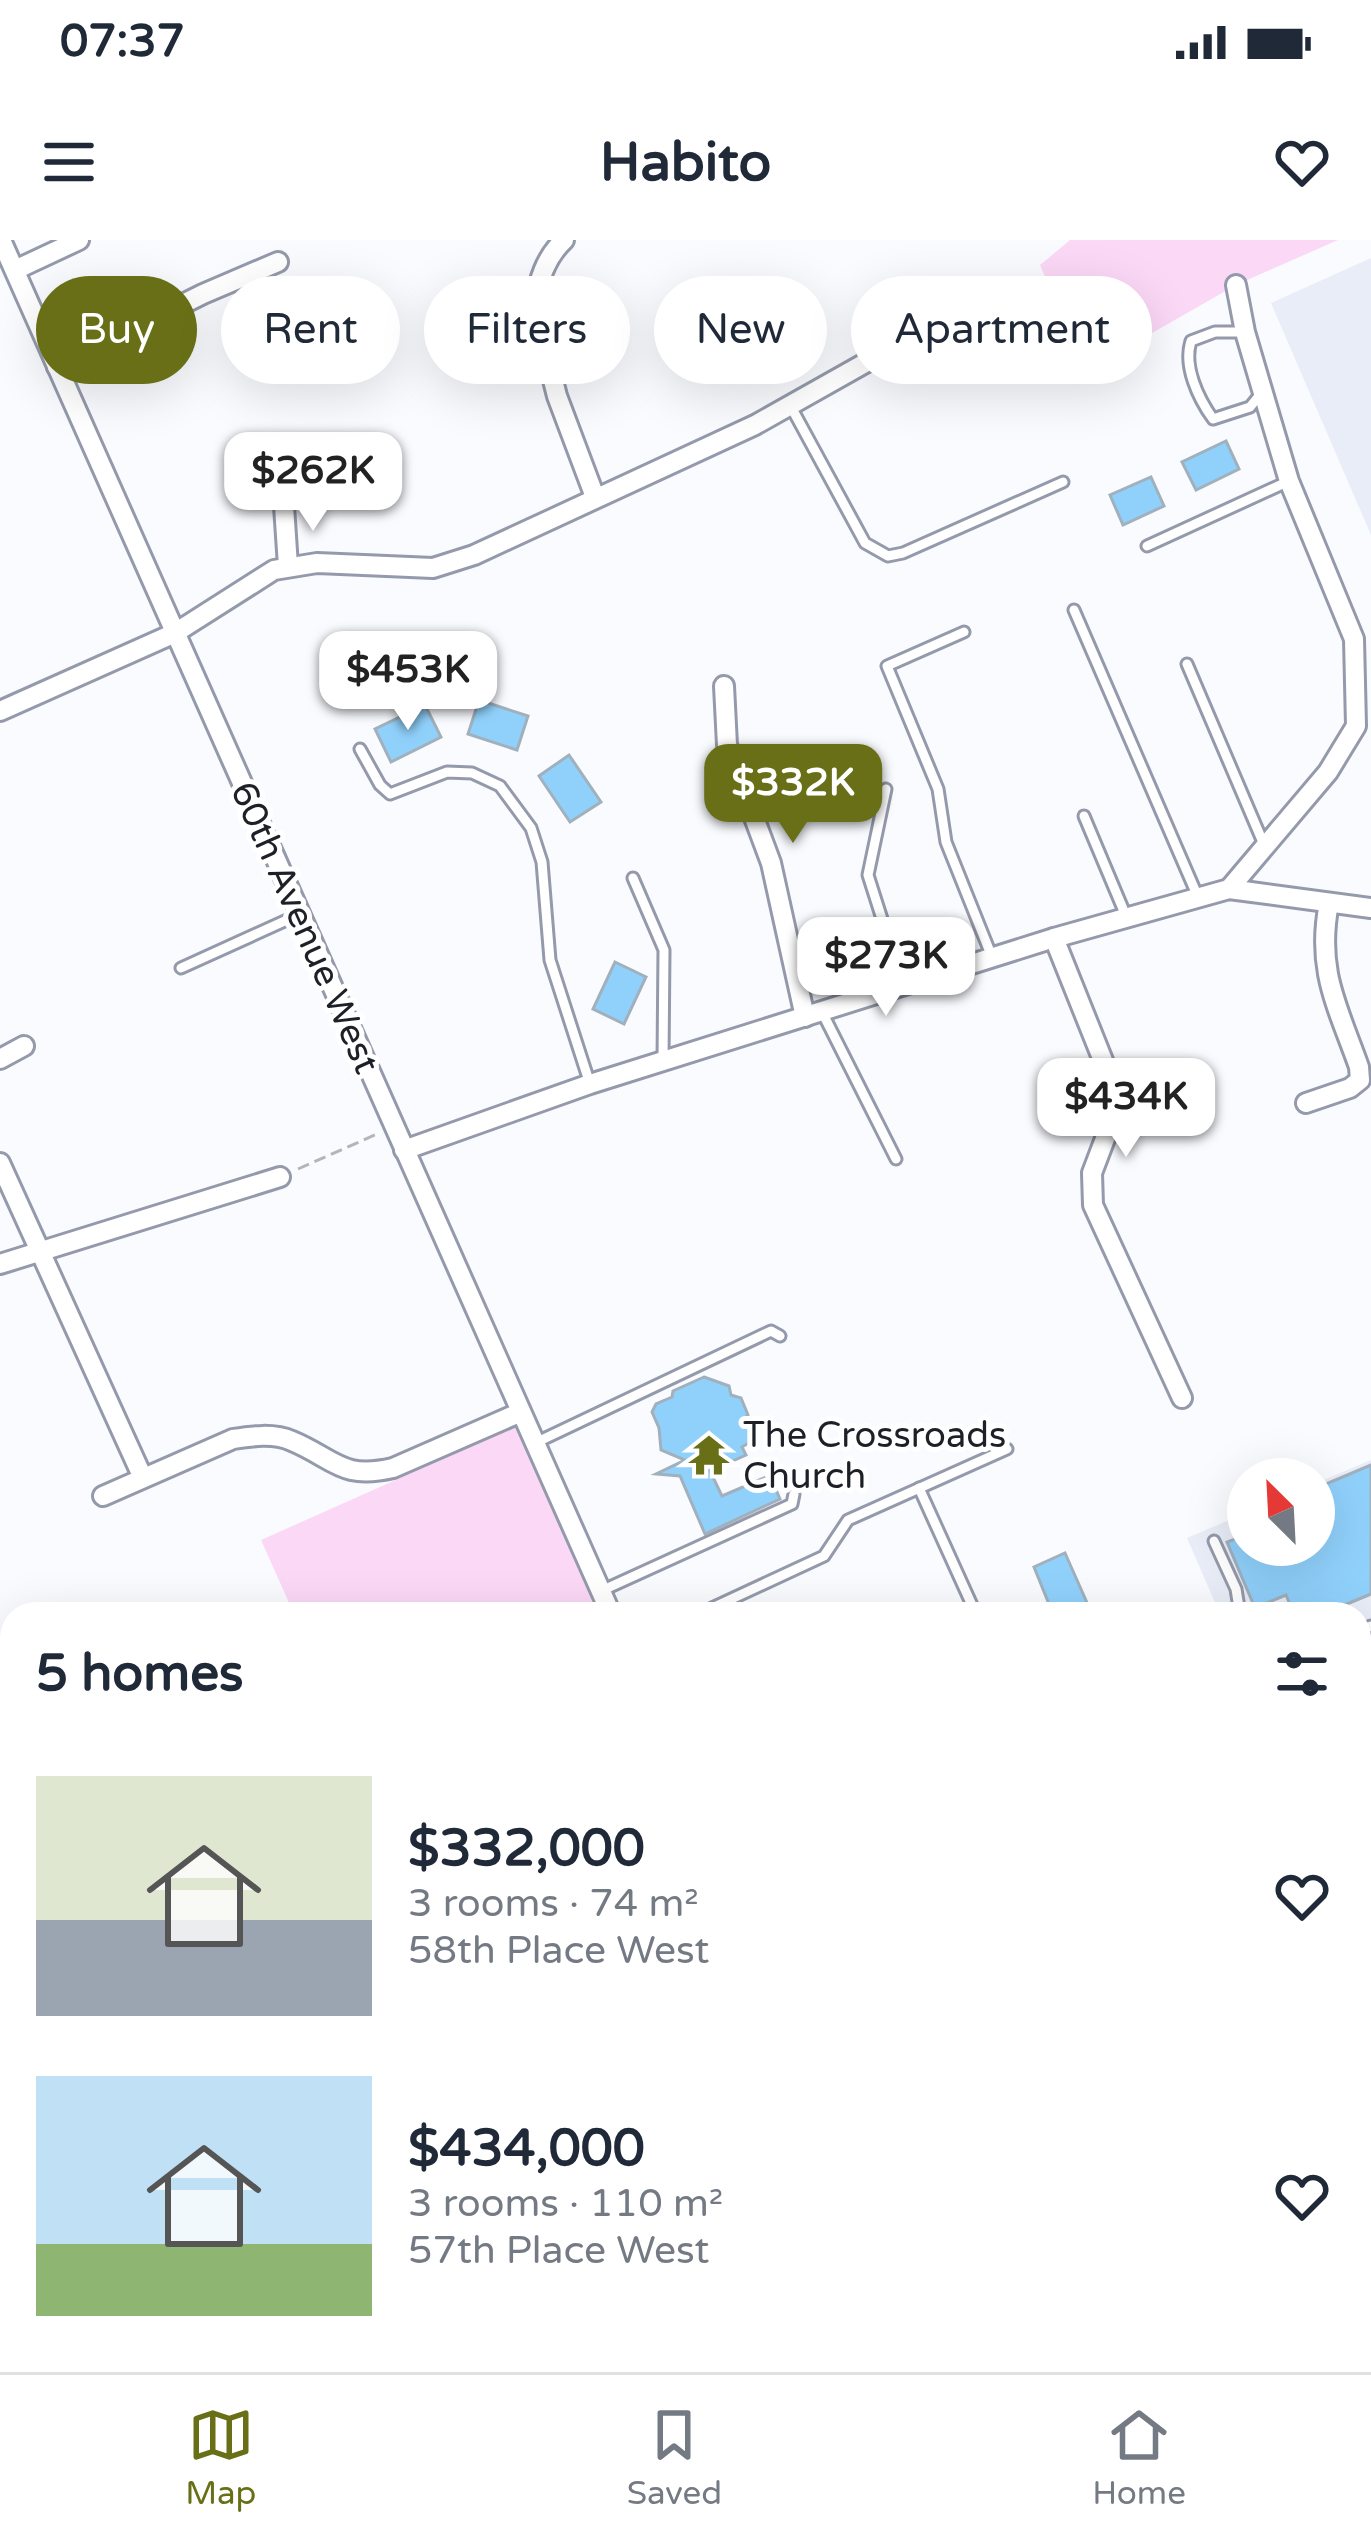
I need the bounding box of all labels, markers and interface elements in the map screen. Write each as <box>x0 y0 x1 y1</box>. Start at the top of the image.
text: 07:37 <box>60 15 185 69</box>
icon: menu <box>36 129 102 195</box>
icon: heart <box>1269 129 1335 195</box>
text: Habito <box>600 130 771 195</box>
chip: Buy <box>36 276 197 384</box>
chip: Rent <box>221 276 400 384</box>
chip: Filters <box>424 276 630 384</box>
chip: New <box>654 276 827 384</box>
chip: Apartment <box>851 276 1152 384</box>
pin: $262K <box>229 432 397 534</box>
text: $262K <box>251 447 375 494</box>
pin: $453K <box>324 631 492 733</box>
text: $453K <box>346 646 470 693</box>
pin: $332K <box>709 744 877 846</box>
text: $332K <box>731 759 855 806</box>
street label: 60th Avenue West <box>221 775 388 1080</box>
pin: $273K <box>802 917 970 1019</box>
text: $273K <box>824 932 948 979</box>
pin: $434K <box>1042 1058 1210 1160</box>
text: $434K <box>1064 1073 1188 1120</box>
place label: The Crossroads Church <box>743 1414 1006 1498</box>
temple icon: The Crossroads Church <box>686 1432 732 1478</box>
north arrow <box>1227 1458 1335 1566</box>
map controls <box>1227 1458 1335 1566</box>
icon: filters <box>1269 1641 1335 1707</box>
text: 5 homes <box>36 1643 244 1705</box>
text: $332,000 <box>408 1818 645 1880</box>
icon: home <box>132 1824 276 1968</box>
icon: heart <box>1269 1863 1335 1929</box>
text: 3 rooms · 74 m² <box>408 1880 699 1927</box>
text: 58th Place West <box>408 1927 709 1974</box>
text: $434,000 <box>408 2118 645 2180</box>
icon: home <box>132 2124 276 2268</box>
icon: heart <box>1269 2163 1335 2229</box>
text: 3 rooms · 110 m² <box>408 2180 723 2227</box>
text: 57th Place West <box>408 2227 709 2274</box>
tab: Map <box>185 2402 256 2513</box>
tab: Saved <box>627 2402 722 2513</box>
tab: Home <box>1092 2402 1186 2513</box>

